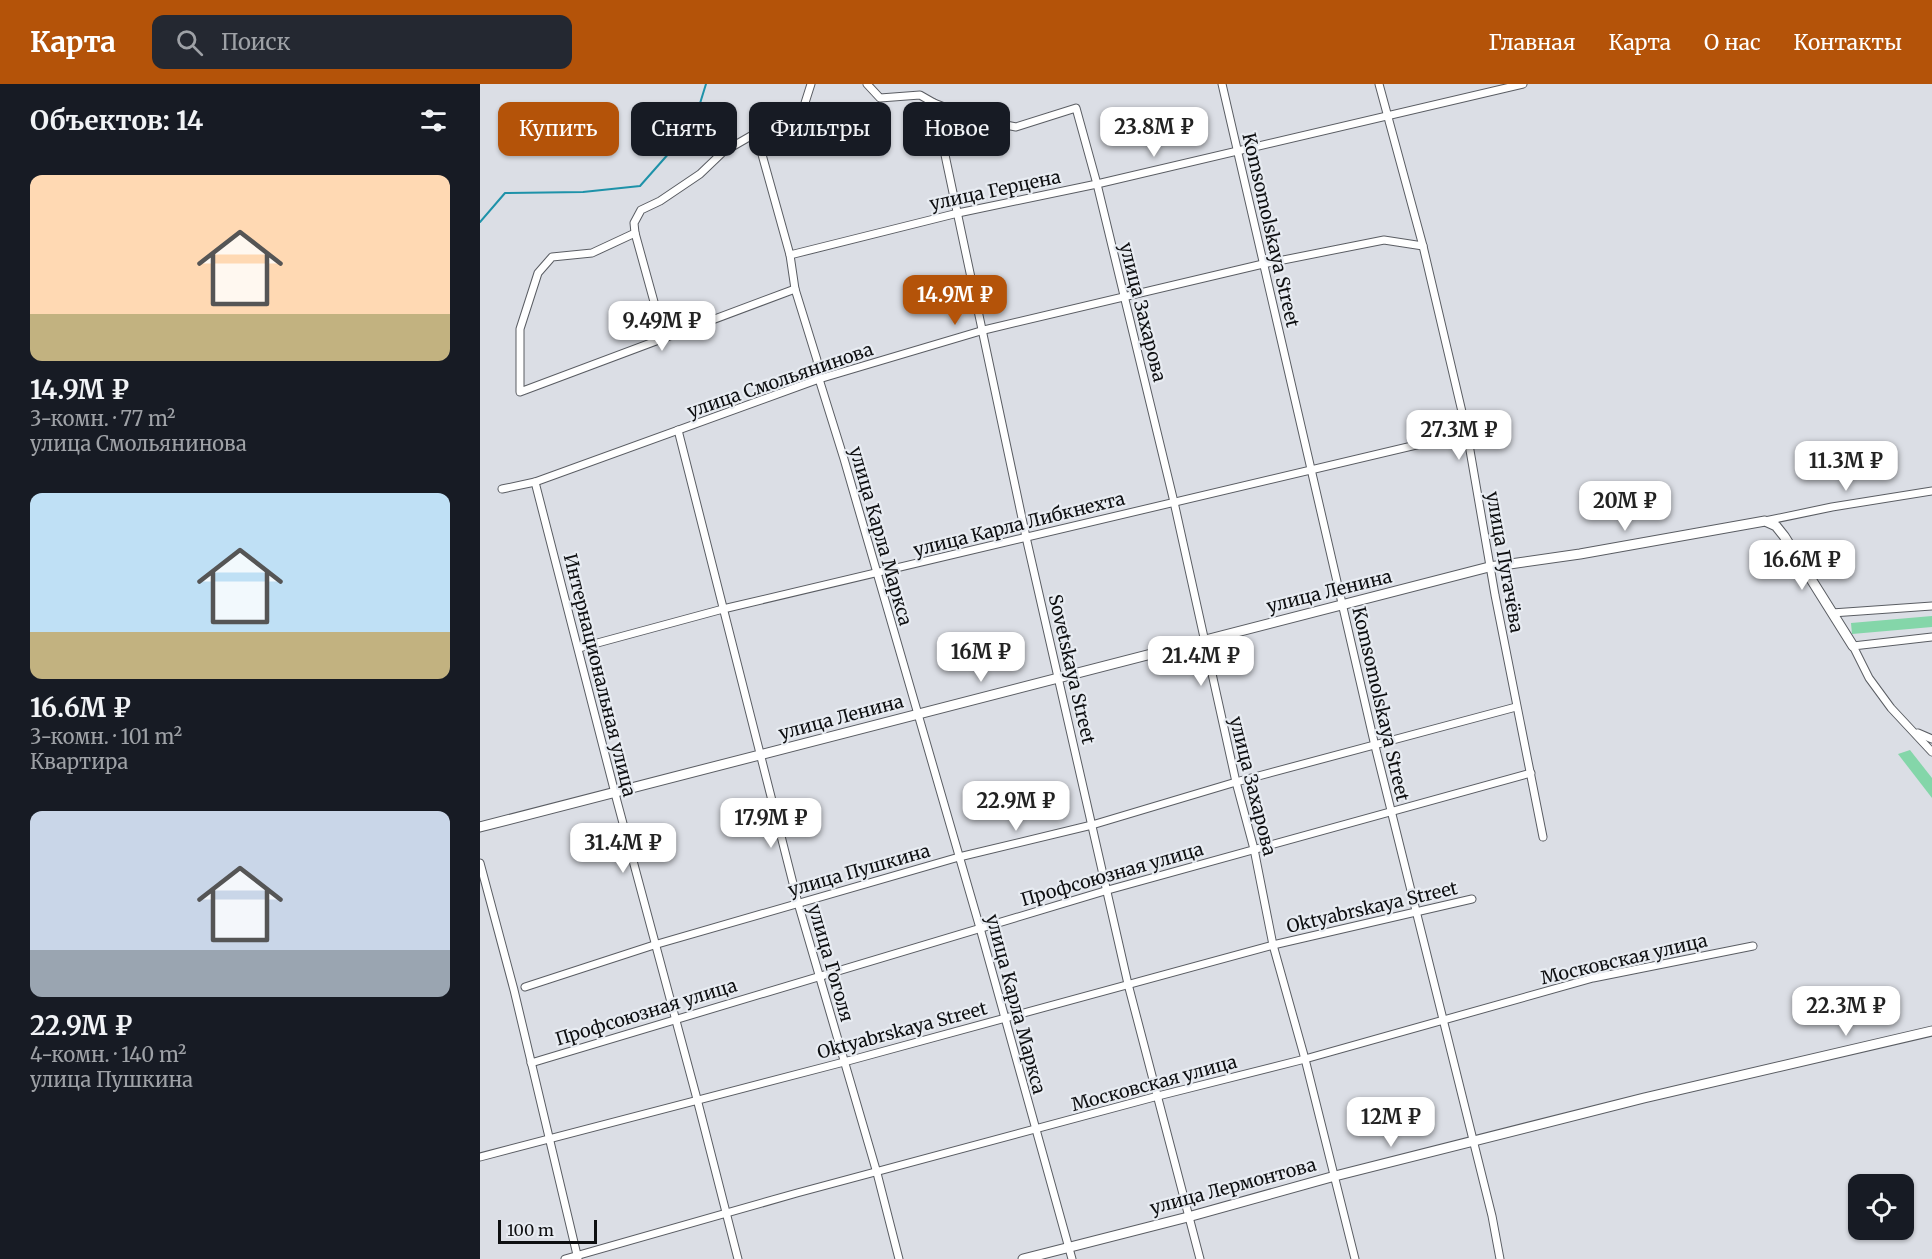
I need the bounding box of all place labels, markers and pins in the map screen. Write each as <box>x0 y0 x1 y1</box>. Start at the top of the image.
pin: 23.8M ₽ <box>1099 107 1209 158</box>
pin: 14.9M ₽ <box>900 275 1010 326</box>
pin: 9.49M ₽ <box>607 301 717 352</box>
pin: 27.3M ₽ <box>1404 410 1514 461</box>
pin: 11.3M ₽ <box>1791 441 1901 492</box>
pin: 20M ₽ <box>1583 481 1667 532</box>
pin: 16.6M ₽ <box>1747 540 1857 591</box>
pin: 16M ₽ <box>939 632 1023 683</box>
pin: 21.4M ₽ <box>1146 636 1256 687</box>
pin: 22.9M ₽ <box>961 781 1071 832</box>
pin: 17.9M ₽ <box>716 798 826 849</box>
pin: 31.4M ₽ <box>568 823 678 874</box>
pin: 22.3M ₽ <box>1791 986 1901 1037</box>
pin: 12M ₽ <box>1349 1097 1433 1148</box>

